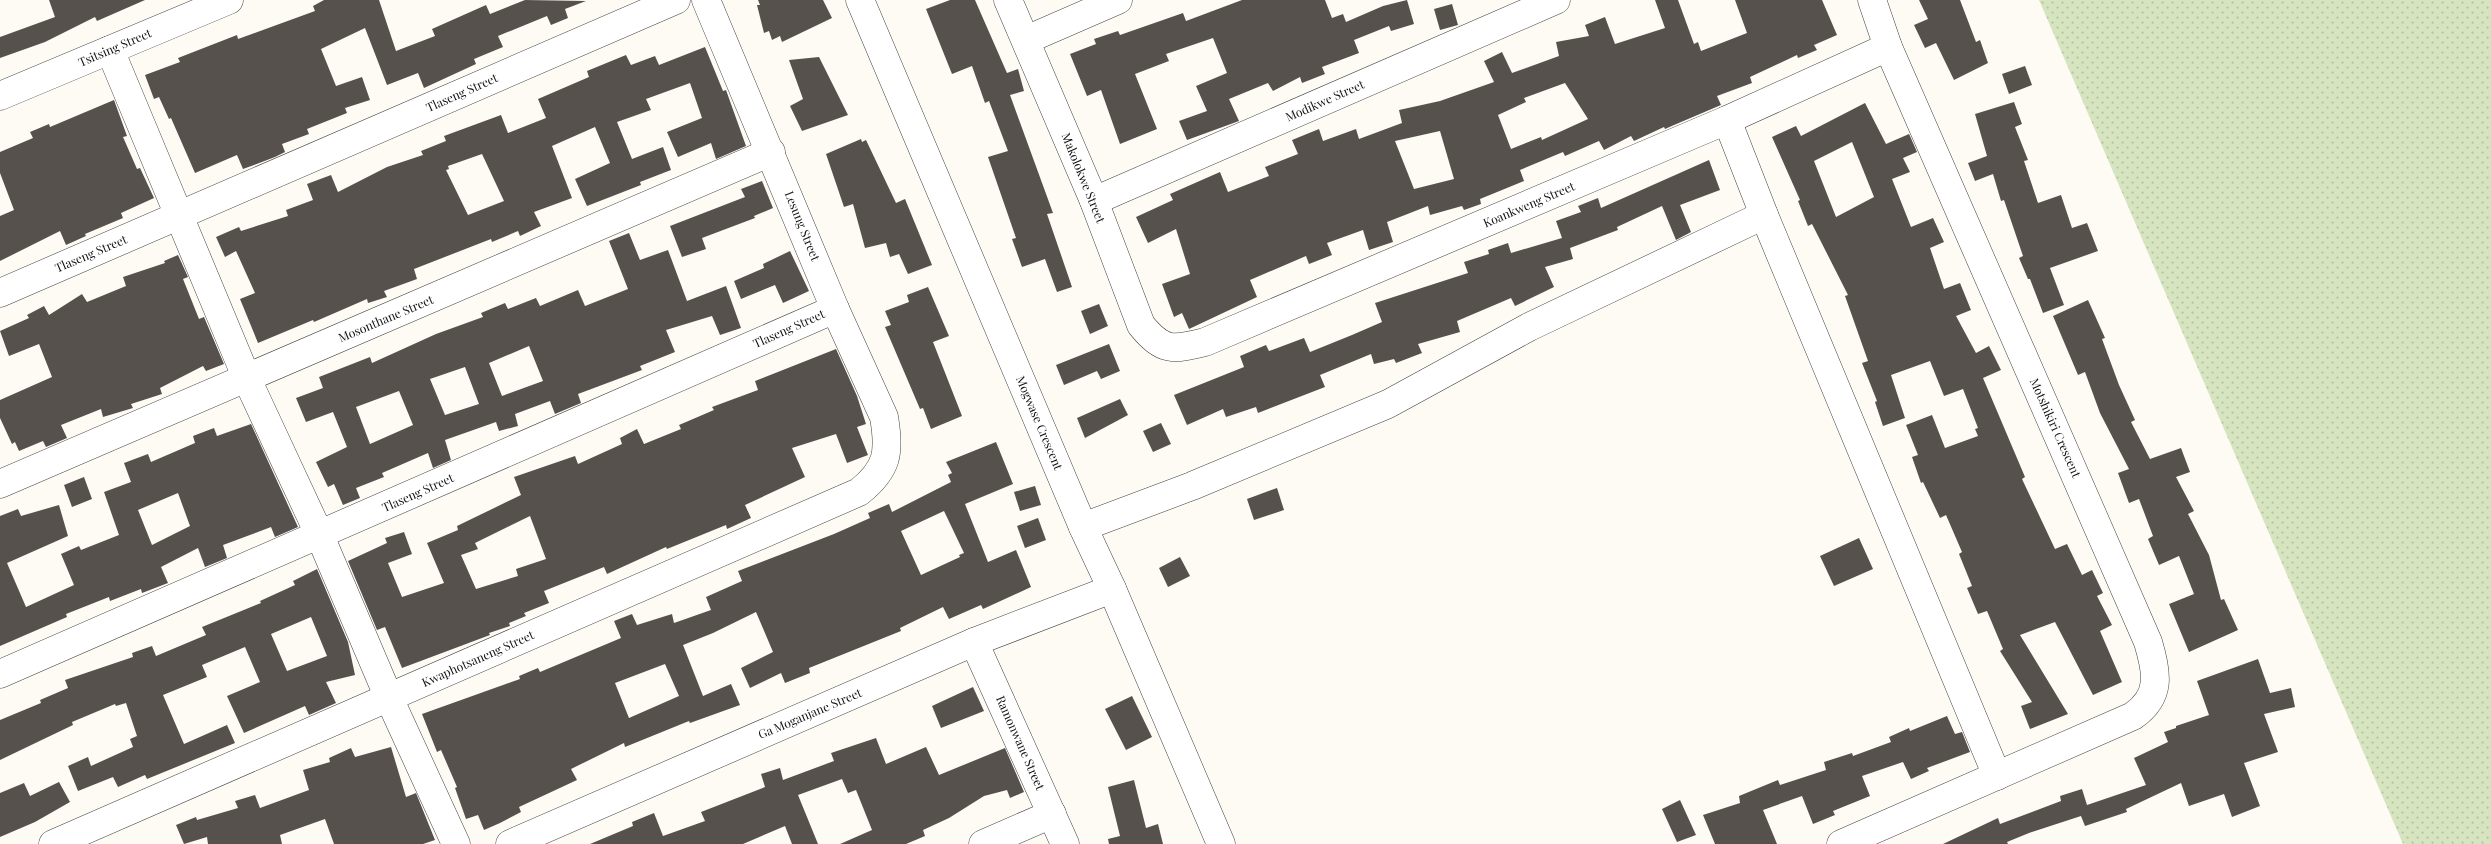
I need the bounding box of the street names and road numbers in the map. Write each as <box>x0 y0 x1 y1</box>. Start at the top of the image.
street label: Tsitsing Street <box>76 24 154 70</box>
street label: Tlaseng Street <box>423 69 501 115</box>
street label: Modikwe Street <box>1283 75 1367 125</box>
street label: Makolokwe Street <box>1059 130 1110 226</box>
street label: Koankweng Street <box>1480 177 1578 231</box>
street label: Lesung Street <box>782 188 824 264</box>
street label: Tlaseng Street <box>52 230 130 275</box>
street label: Mosonthane Street <box>336 291 436 345</box>
street label: Tlaseng Street <box>750 305 828 351</box>
street label: Mogwase Crescent <box>1013 373 1067 473</box>
street label: Motshikiri Crescent <box>2027 375 2085 480</box>
street label: Tlaseng Street <box>379 469 457 515</box>
street label: Kwaphotsaneng Street <box>419 626 537 690</box>
street label: Ga Moganjane Street <box>755 684 865 742</box>
street label: Ramonwane Street <box>993 693 1049 793</box>

